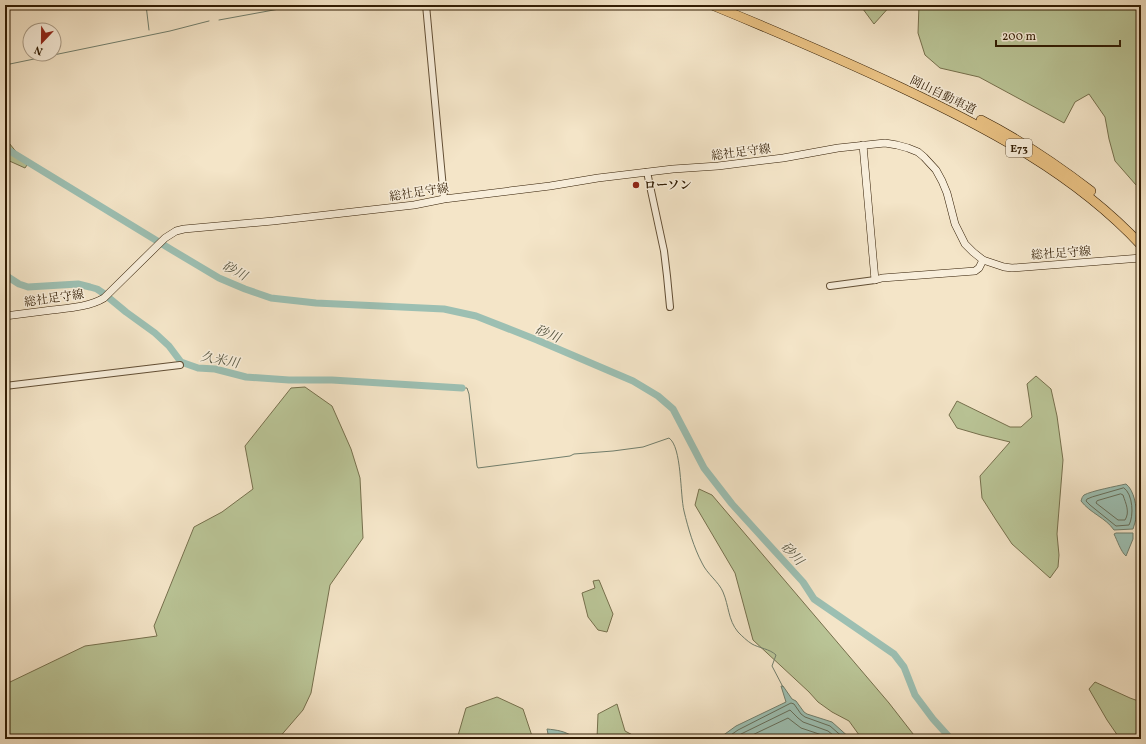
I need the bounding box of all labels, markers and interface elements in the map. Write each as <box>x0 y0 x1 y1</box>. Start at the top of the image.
north arrow <box>22 22 62 62</box>
scale bar <box>996 22 1120 48</box>
text: 200 m <box>1002 29 1036 45</box>
text: N <box>32 41 45 58</box>
street label: 岡山自動車道 <box>907 73 978 119</box>
road number: E73 <box>1006 139 1032 157</box>
street label: 総社足守線 <box>710 141 772 165</box>
place label: ローソン <box>644 178 692 194</box>
street label: 総社足守線 <box>388 180 450 206</box>
marker: ローソン <box>631 180 641 190</box>
street label: 総社足守線 <box>1031 244 1092 264</box>
water label: 砂川 <box>218 258 252 287</box>
street label: 総社足守線 <box>23 287 85 311</box>
water label: 砂川 <box>532 322 565 349</box>
water label: 久米川 <box>199 348 242 374</box>
water label: 砂川 <box>776 539 808 571</box>

